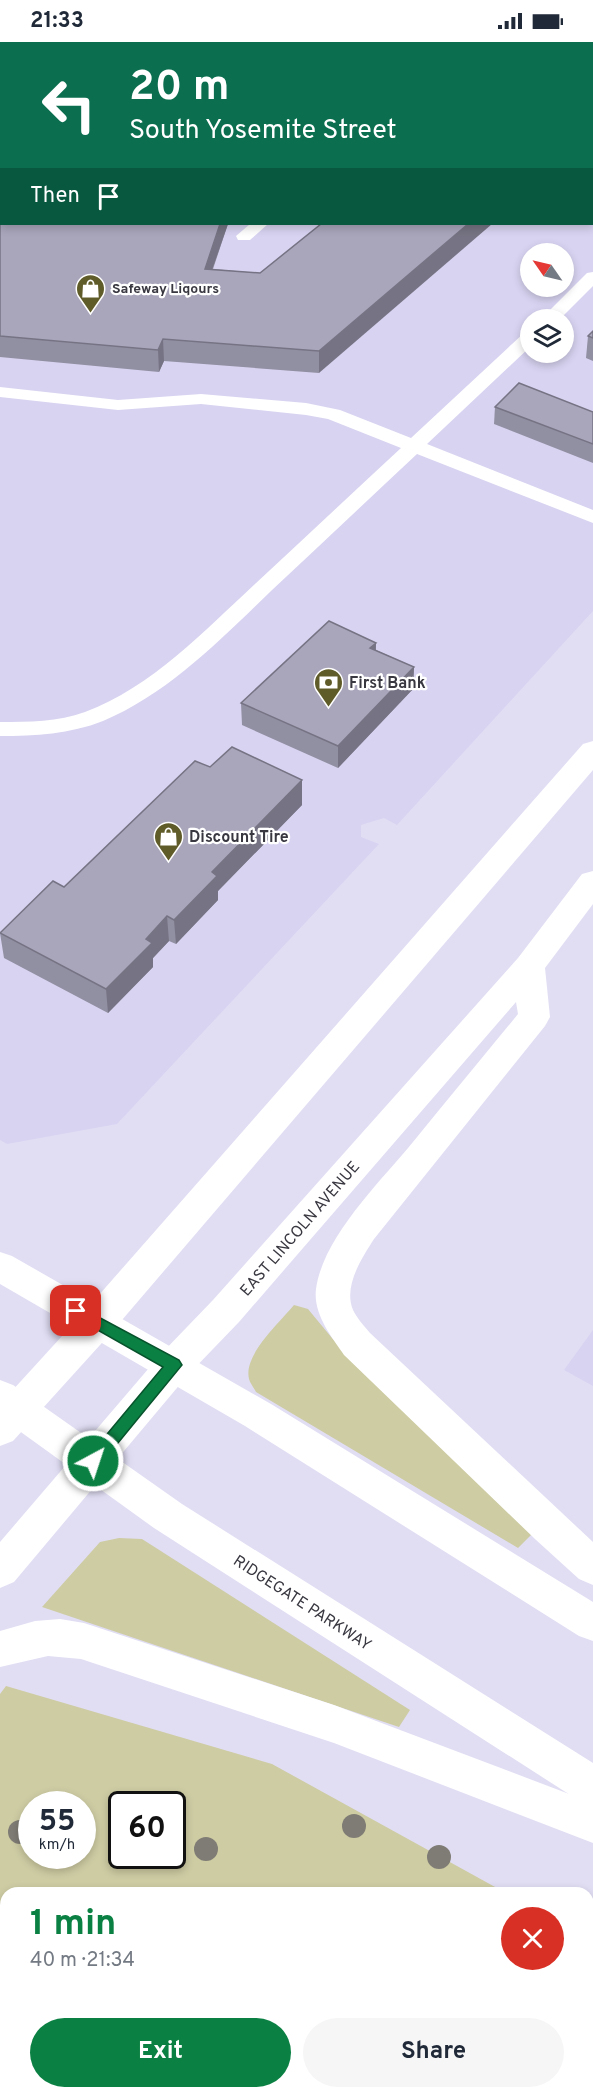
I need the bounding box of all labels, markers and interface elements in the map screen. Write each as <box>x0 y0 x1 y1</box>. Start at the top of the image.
text: 21:33 <box>30 8 84 35</box>
text: 20 m <box>129 62 230 115</box>
icon: left <box>30 66 108 144</box>
text: South Yosemite Street <box>129 114 397 148</box>
icon: arrive <box>92 180 125 213</box>
text: Then <box>30 183 80 210</box>
north arrow <box>520 243 574 297</box>
map controls <box>520 243 574 363</box>
shop icon: Safeway Liqours <box>75 272 107 314</box>
place label: Safeway Liqours <box>112 281 219 298</box>
button: layers <box>520 309 574 363</box>
bank icon: First Bank <box>312 666 344 708</box>
place label: First Bank <box>349 674 426 694</box>
shop icon: Discount Tire <box>152 820 184 862</box>
place label: Discount Tire <box>189 828 289 848</box>
street label: EAST LINCOLN AVENUE <box>236 1158 365 1301</box>
pin <box>50 1285 101 1336</box>
icon: arrive <box>59 1294 92 1327</box>
position arrow <box>61 1429 125 1493</box>
street label: RIDGEGATE PARKWAY <box>229 1551 375 1656</box>
speed limit sign: 60 <box>108 1791 186 1869</box>
text: 55 <box>39 1804 75 1841</box>
text: km/h <box>39 1836 75 1855</box>
text: 1 min <box>30 1902 116 1948</box>
button: close <box>501 1907 564 1970</box>
text: 40 m · 21:34 <box>30 1948 135 1974</box>
button: Exit <box>30 2018 291 2087</box>
button: Share <box>303 2018 564 2087</box>

